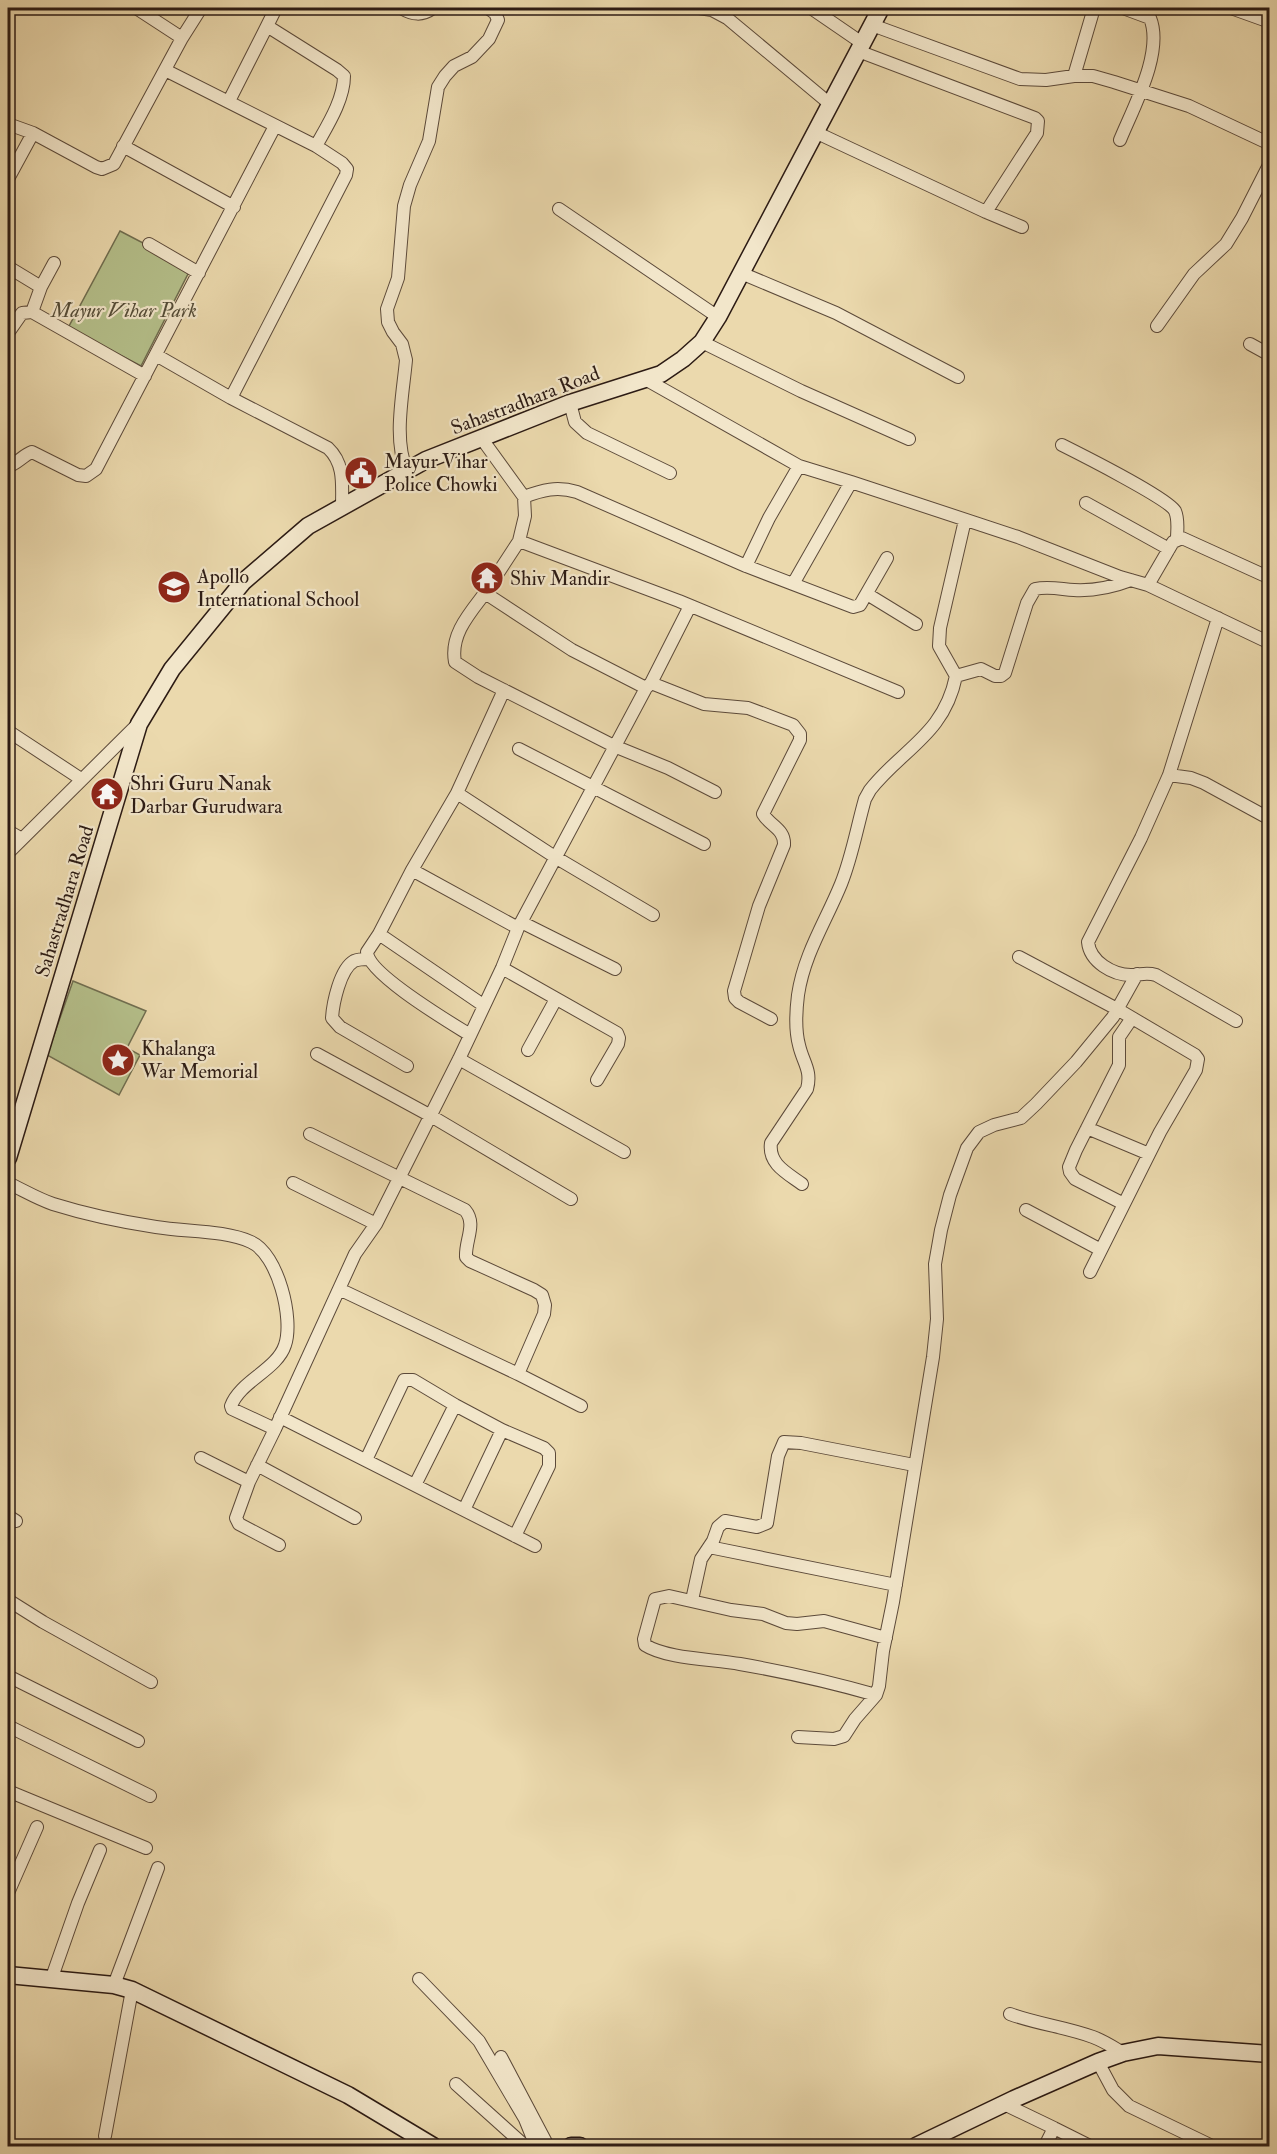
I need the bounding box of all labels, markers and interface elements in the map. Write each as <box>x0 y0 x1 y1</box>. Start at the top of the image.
park label: Mayur Vihar Park <box>50 298 197 323</box>
street label: Sahastradhara Road <box>447 361 603 440</box>
place label: Mayur Vihar Police Chowki <box>384 449 498 497</box>
public building icon: Mayur Vihar Police Chowki <box>343 455 379 491</box>
temple icon: Shiv Mandir <box>469 560 505 596</box>
place label: Apollo International School <box>196 564 359 612</box>
place label: Shiv Mandir <box>510 566 611 591</box>
school or university icon: Apollo International School <box>156 569 192 605</box>
place label: Shri Guru Nanak Darbar Gurudwara <box>130 771 283 819</box>
temple icon: Shri Guru Nanak Darbar Gurudwara <box>89 776 125 812</box>
street label: Sahastradhara Road <box>30 822 99 980</box>
place label: Khalanga War Memorial <box>140 1036 258 1084</box>
place icon: Khalanga War Memorial <box>100 1042 136 1078</box>

